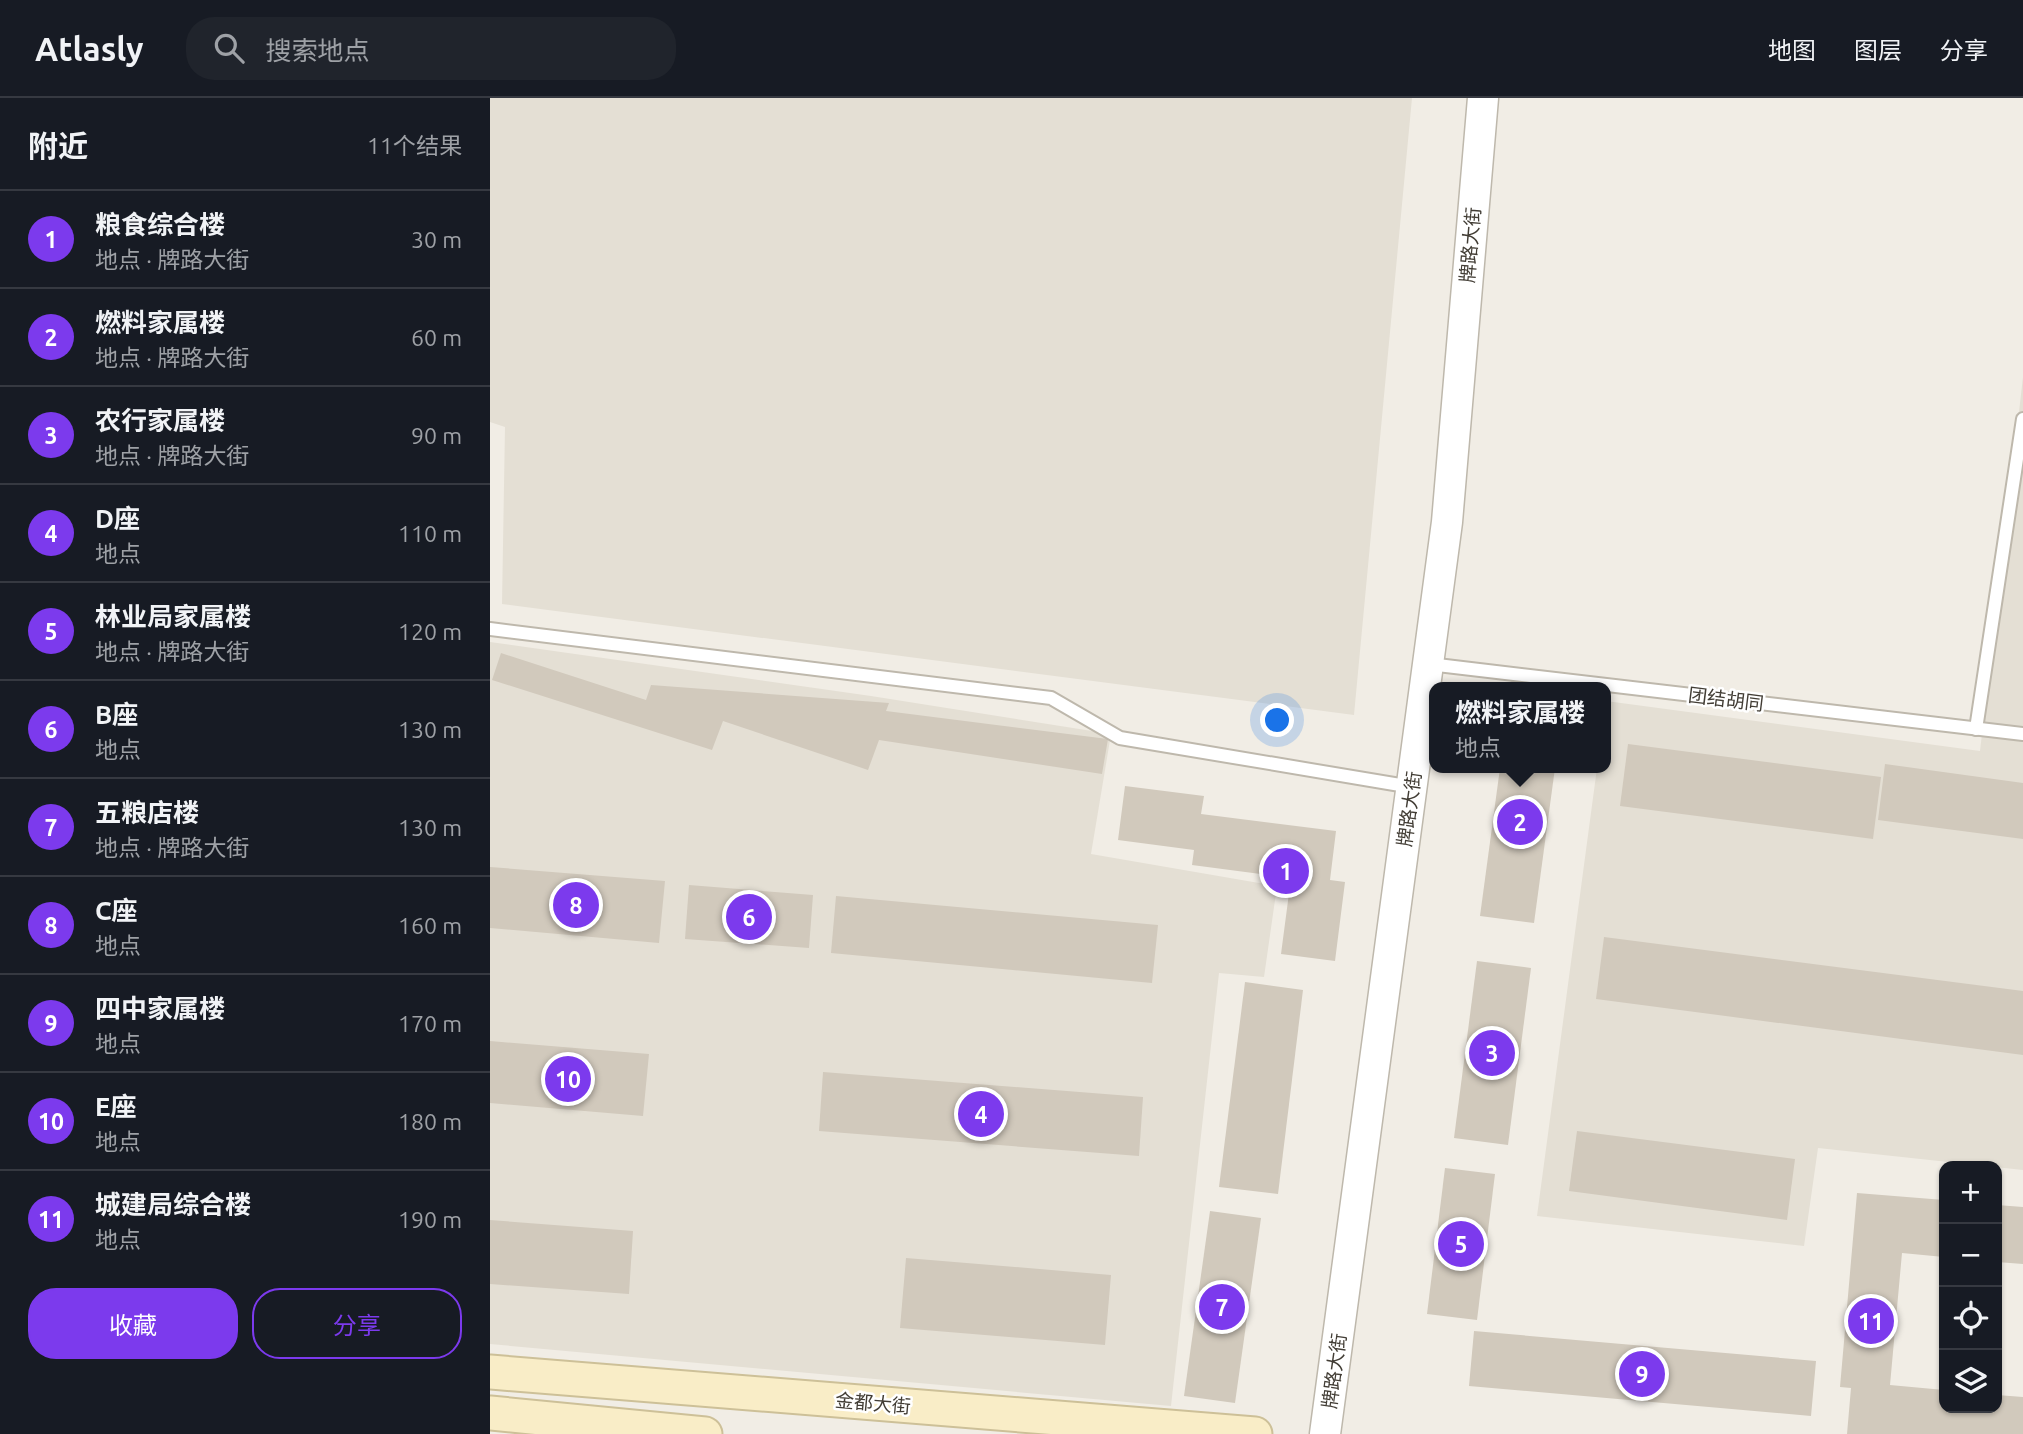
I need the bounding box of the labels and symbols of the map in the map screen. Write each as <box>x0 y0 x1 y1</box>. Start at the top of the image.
street label: 牌路大街 <box>1456 206 1484 284</box>
street label: 团结胡同 <box>1687 683 1765 715</box>
your location <box>1260 703 1294 737</box>
street label: 牌路大街 <box>1393 770 1425 848</box>
pin: 2 <box>1497 796 1543 848</box>
pin: 1 <box>1263 845 1309 897</box>
pin: 8 <box>553 879 599 931</box>
pin: 6 <box>726 891 772 943</box>
pin: 3 <box>1469 1027 1515 1079</box>
pin: 10 <box>545 1053 591 1105</box>
pin: 4 <box>958 1088 1004 1140</box>
pin: 5 <box>1438 1218 1484 1270</box>
pin: 7 <box>1199 1281 1245 1333</box>
pin: 11 <box>1848 1295 1894 1347</box>
street label: 牌路大街 <box>1318 1332 1350 1410</box>
pin: 9 <box>1619 1348 1665 1400</box>
street label: 金都大街 <box>834 1389 912 1417</box>

